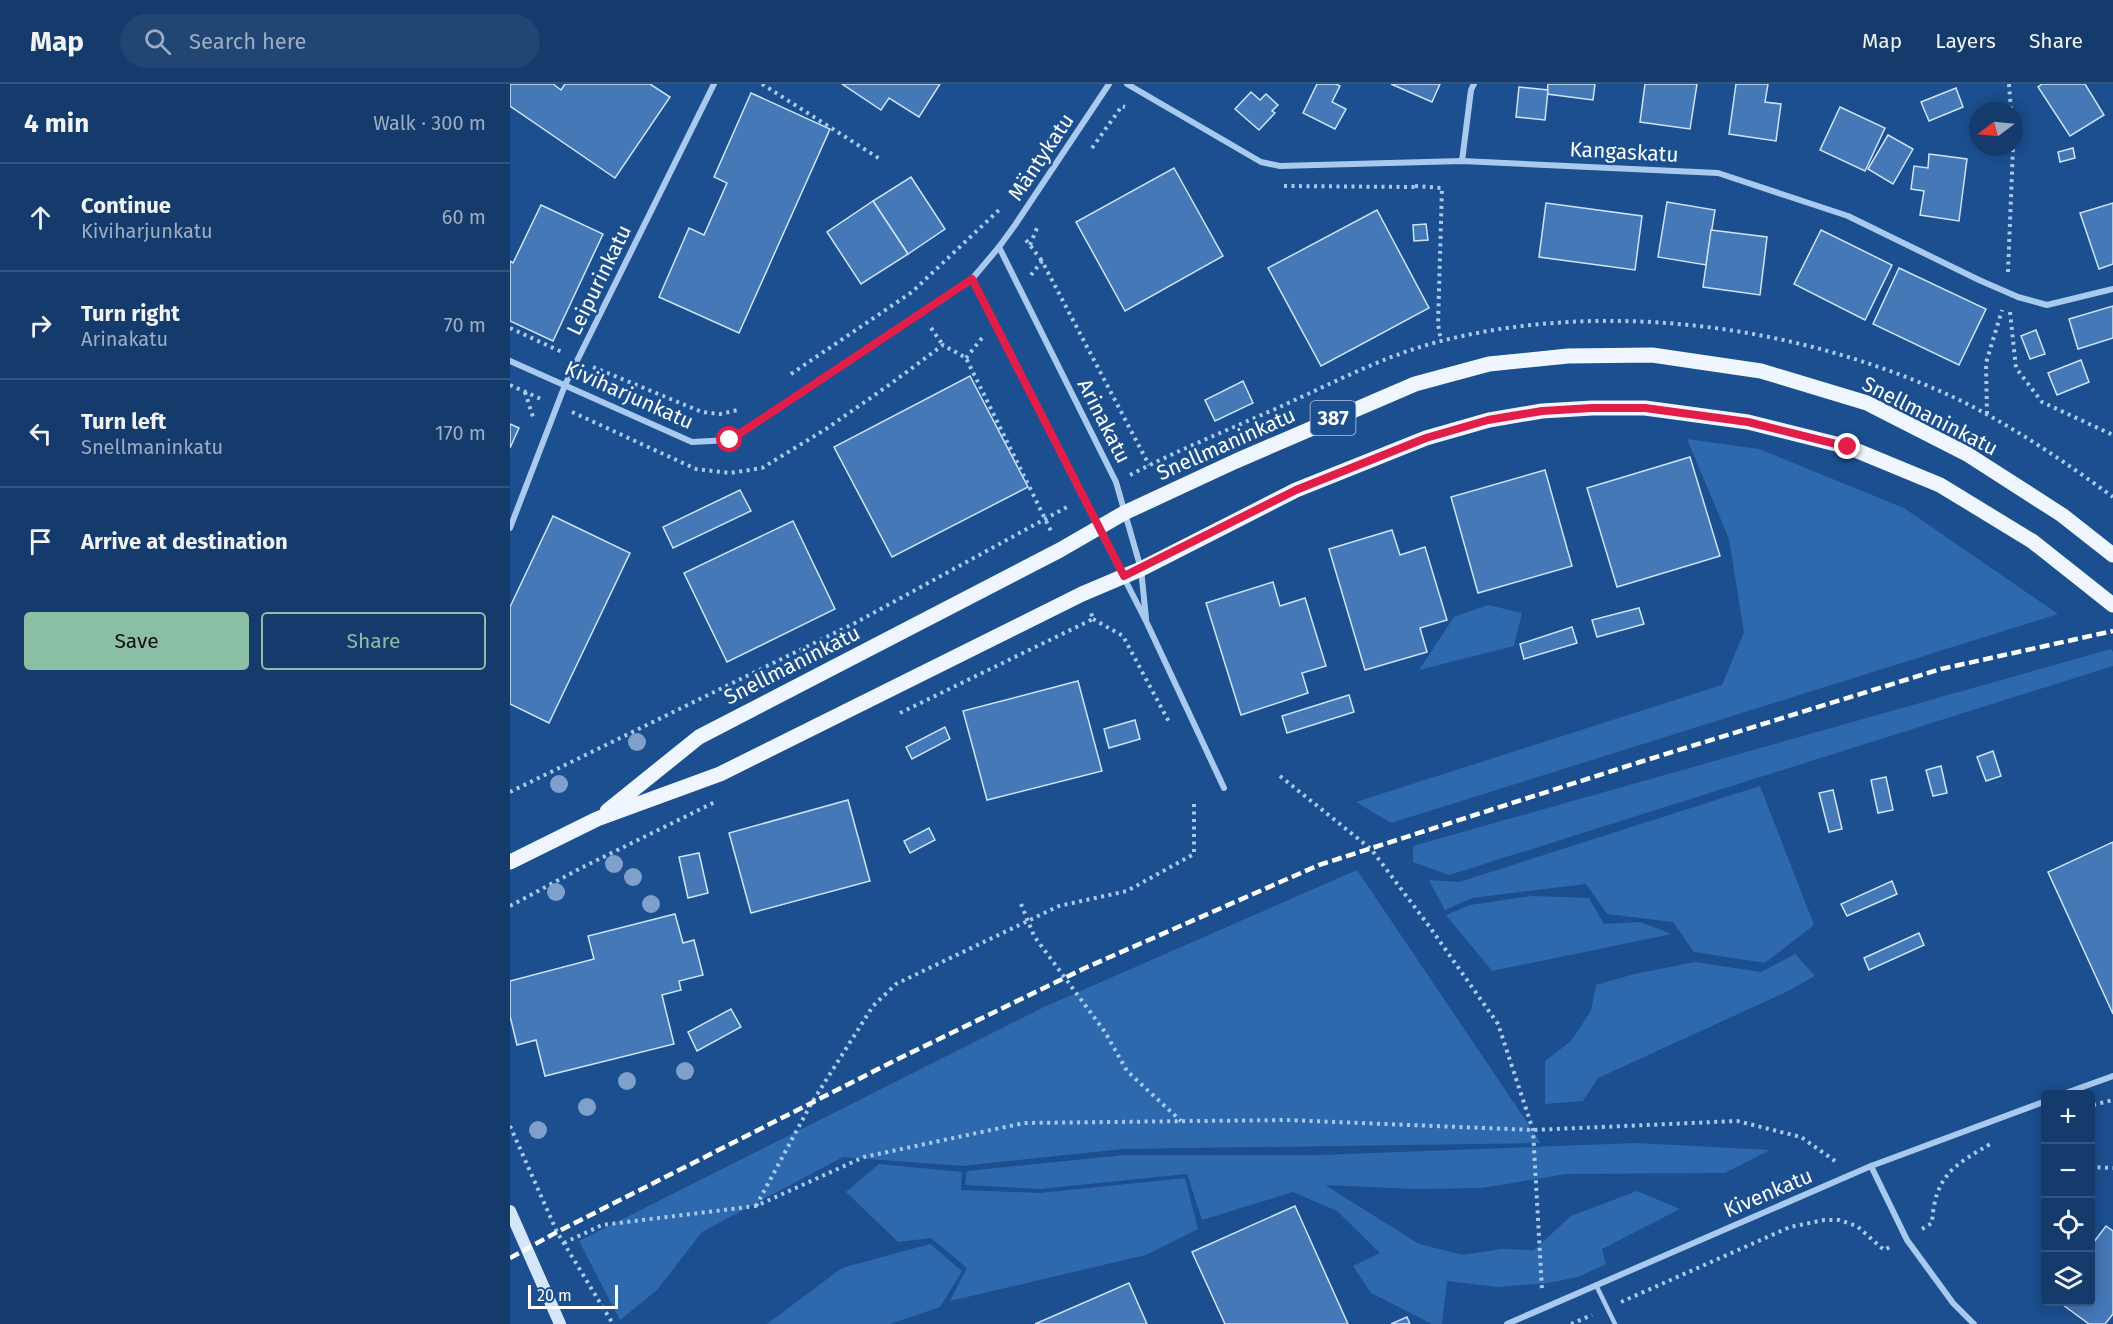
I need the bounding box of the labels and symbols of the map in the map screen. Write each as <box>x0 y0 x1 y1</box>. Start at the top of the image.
north arrow <box>1969 102 2023 156</box>
street label: Mäntykatu <box>1002 108 1080 206</box>
street label: Kangaskatu <box>1569 136 1679 168</box>
street label: Leipurinkatu <box>561 220 637 340</box>
street label: Kiviharjunkatu <box>561 355 697 435</box>
street label: Snellmaninkatu <box>1858 371 2002 461</box>
street label: Arinakatu <box>1072 374 1136 468</box>
road number: 387 <box>1310 401 1356 435</box>
street label: Snellmaninkatu <box>1153 402 1299 486</box>
route start <box>716 426 742 452</box>
route end <box>1834 433 1860 459</box>
street label: Snellmaninkatu <box>720 620 864 710</box>
street label: Kivenkatu <box>1720 1163 1816 1223</box>
scale bar <box>528 1282 618 1310</box>

